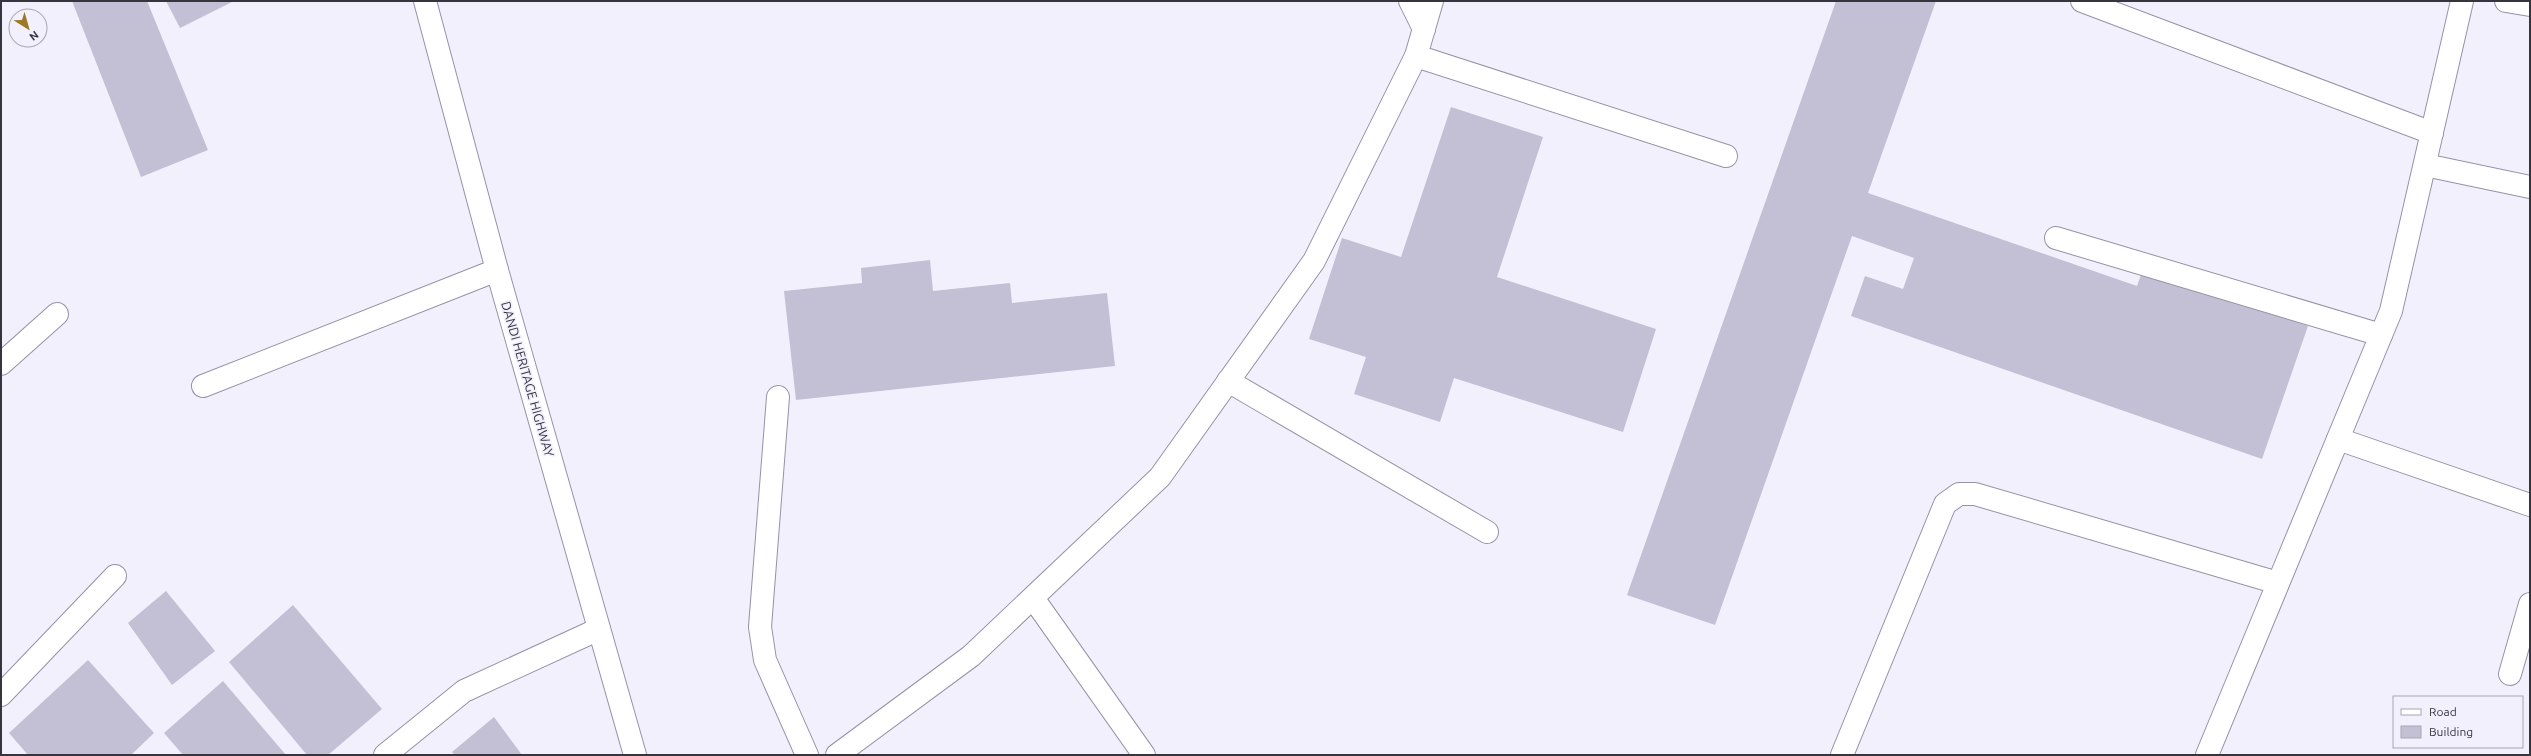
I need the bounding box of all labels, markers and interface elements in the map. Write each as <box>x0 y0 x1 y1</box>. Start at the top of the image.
north arrow <box>8 8 48 48</box>
text: N <box>27 29 41 43</box>
street label: DANDI HERITAGE HIGHWAY <box>499 300 557 459</box>
legend <box>2393 696 2523 748</box>
text: Road <box>2429 705 2457 718</box>
text: Building <box>2429 725 2473 738</box>

